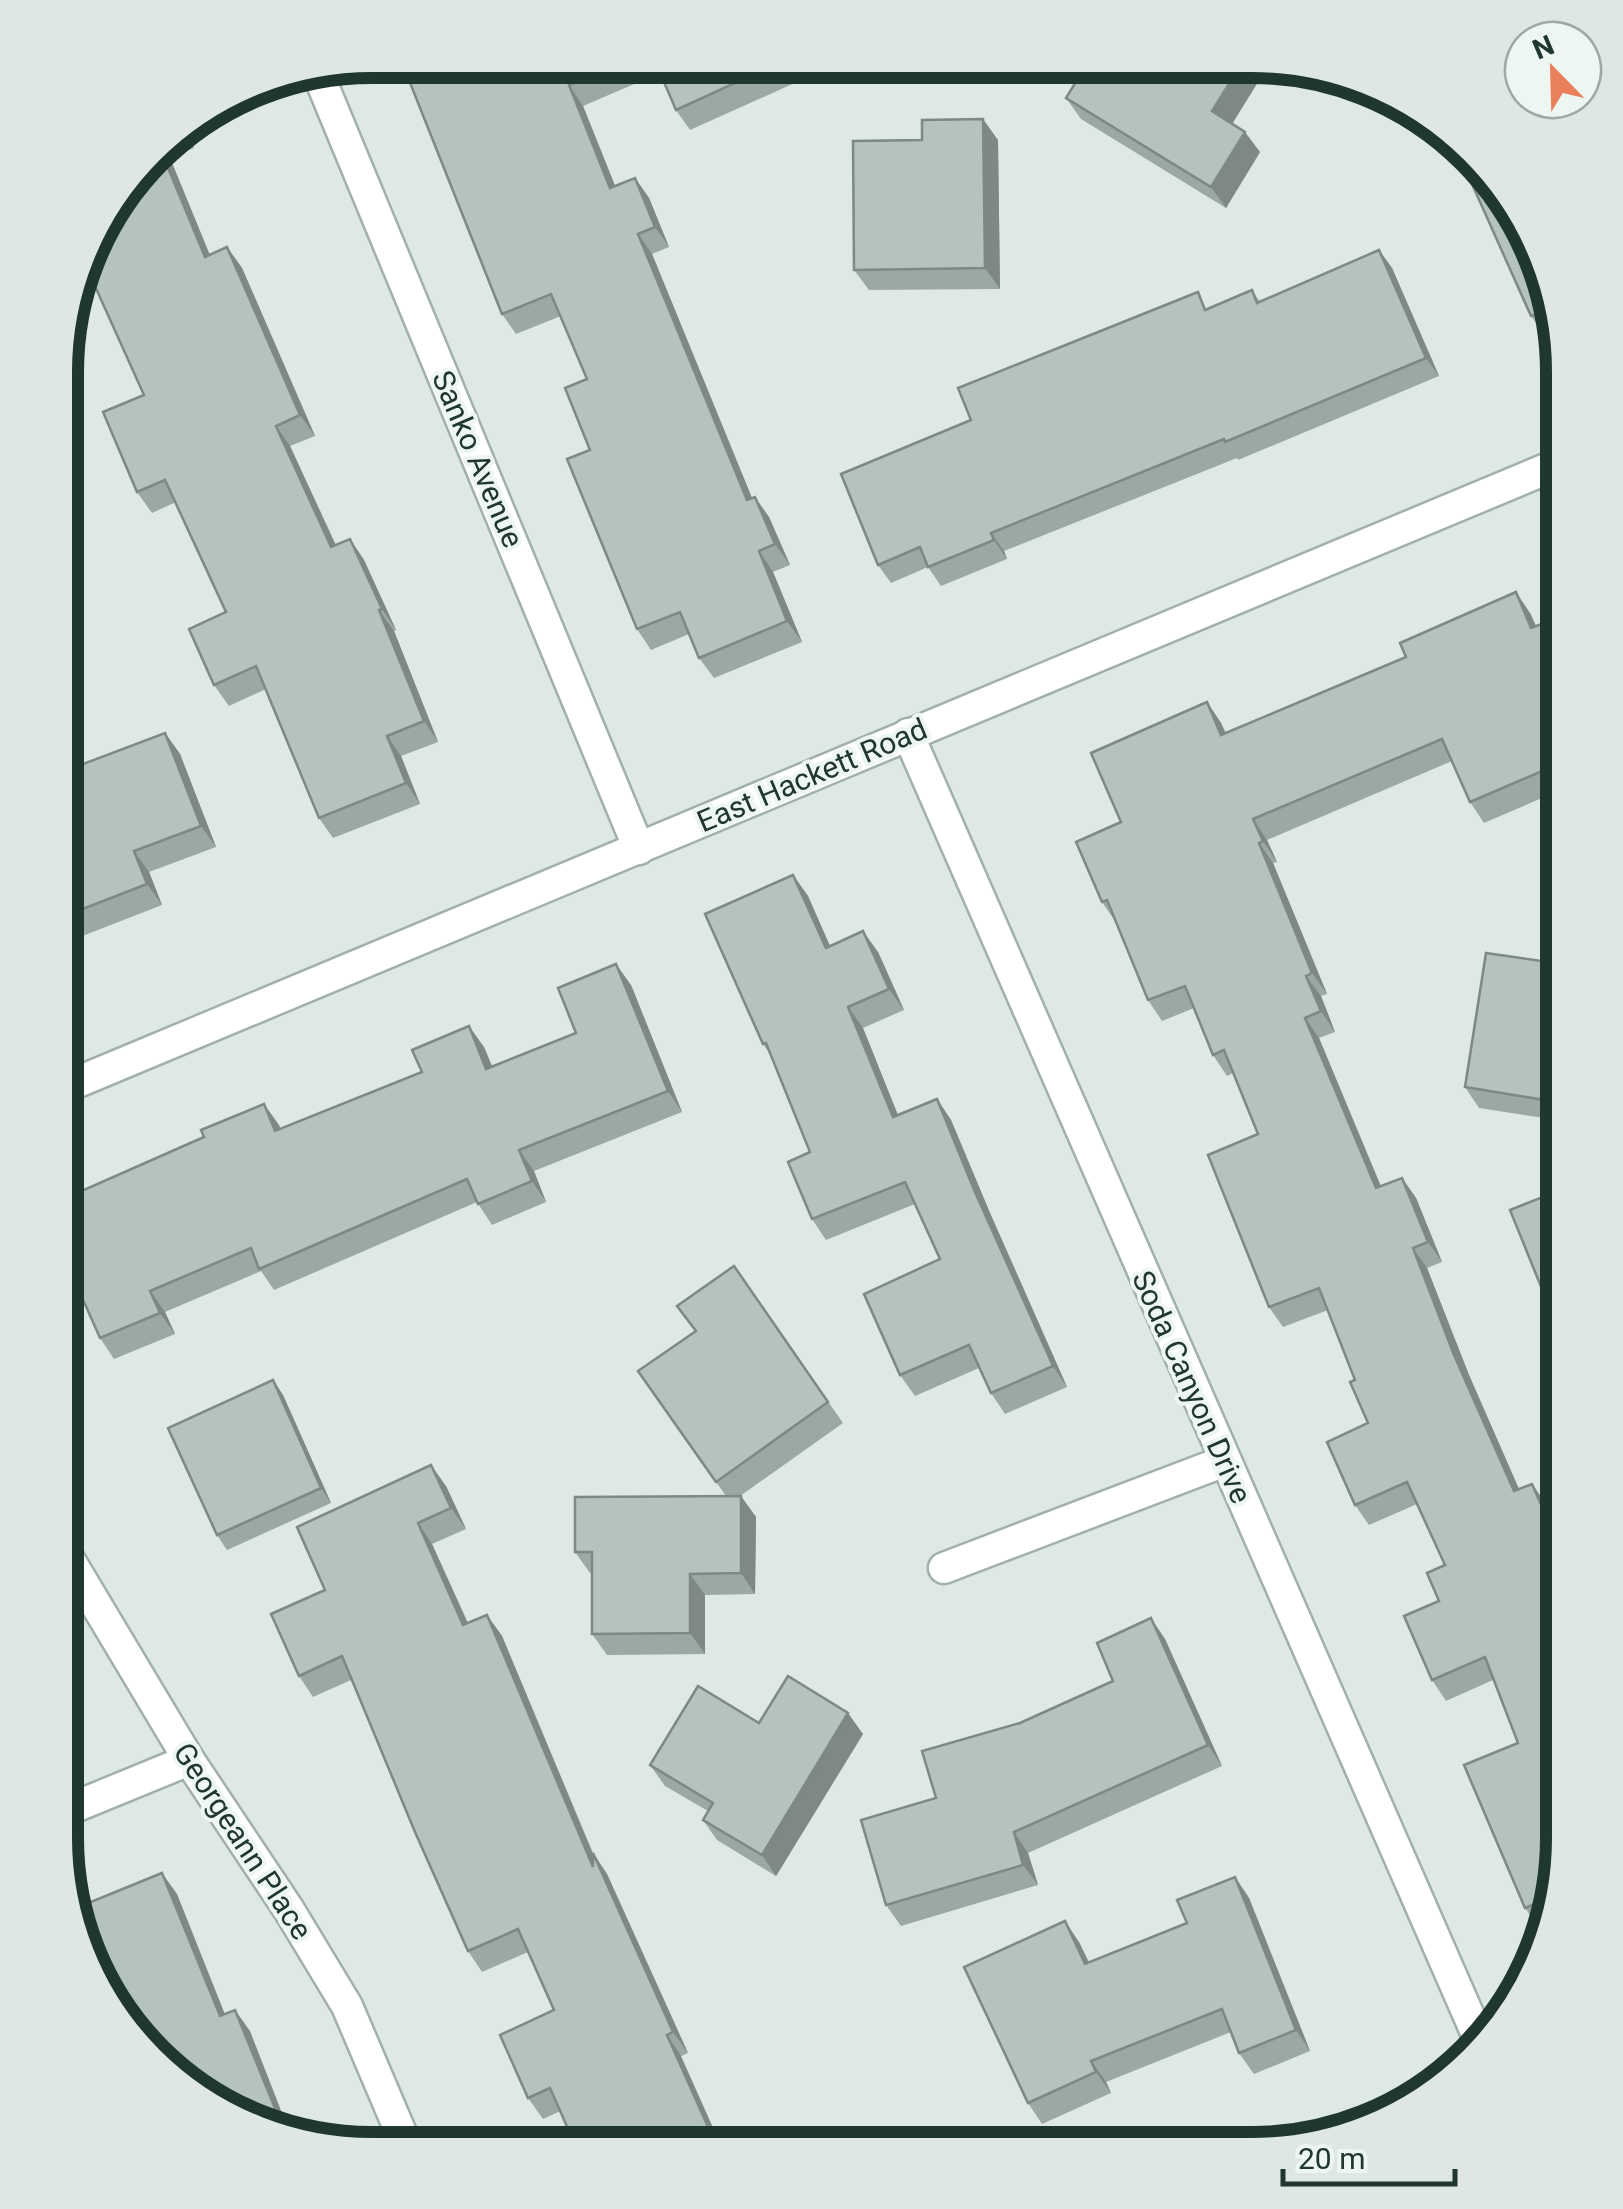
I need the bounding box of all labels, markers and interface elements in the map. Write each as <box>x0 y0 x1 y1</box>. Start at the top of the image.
north arrow <box>1503 20 1603 120</box>
text: N <box>1528 28 1559 66</box>
street label: Sanko Avenue <box>425 365 531 553</box>
street label: East Hackett Road <box>692 711 932 839</box>
street label: Soda Canyon Drive <box>1125 1265 1259 1509</box>
street label: Georgeann Place <box>166 1736 320 1946</box>
scale bar <box>1283 2124 1456 2186</box>
text: 20 m <box>1298 2141 1365 2176</box>

